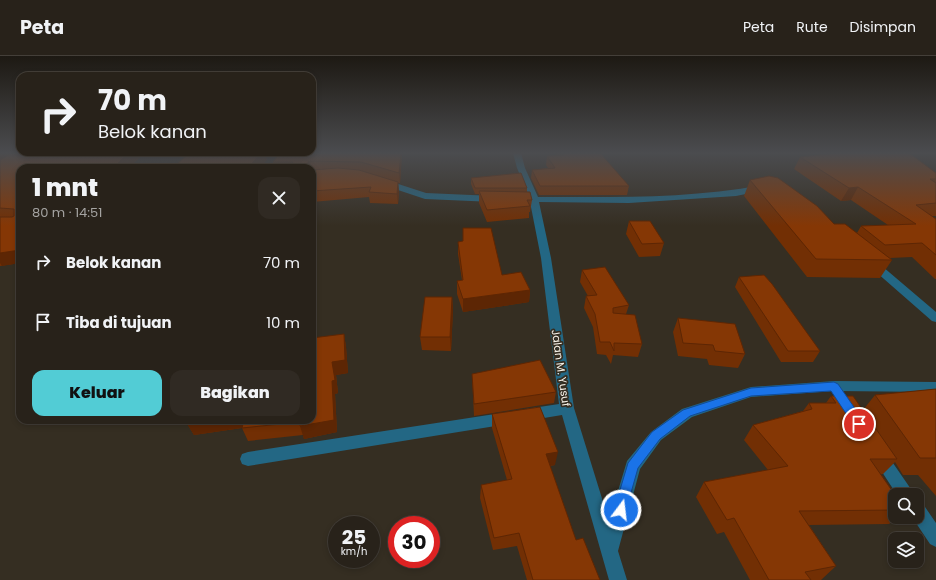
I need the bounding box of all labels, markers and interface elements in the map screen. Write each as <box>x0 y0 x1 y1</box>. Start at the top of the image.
text: Peta <box>20 14 64 41</box>
text: Peta <box>743 17 774 37</box>
text: Rute <box>796 17 828 37</box>
text: Disimpan <box>850 17 916 37</box>
text: 70 m <box>98 81 167 120</box>
icon: right <box>32 88 84 140</box>
text: Belok kanan <box>98 119 207 144</box>
text: 1 mnt <box>32 171 98 204</box>
button: close <box>258 177 300 219</box>
text: 80 m · 14:51 <box>32 203 102 222</box>
icon: right <box>32 251 54 273</box>
text: Belok kanan <box>66 252 161 273</box>
text: 70 m <box>263 252 300 273</box>
icon: arrive <box>32 311 54 333</box>
text: Tiba di tujuan <box>66 312 172 333</box>
text: 10 m <box>266 312 300 333</box>
street label: Jalan M. Yusuf <box>548 328 574 408</box>
button: Keluar <box>32 370 162 416</box>
button: Bagikan <box>170 370 300 416</box>
pin <box>842 407 876 441</box>
icon: arrive <box>848 413 870 435</box>
map controls <box>888 488 924 568</box>
button: search <box>888 488 924 524</box>
position arrow <box>600 489 642 531</box>
speed limit sign: 30 <box>388 516 440 568</box>
text: 25 <box>342 523 366 551</box>
button: layers <box>888 532 924 568</box>
text: km/h <box>341 544 367 559</box>

